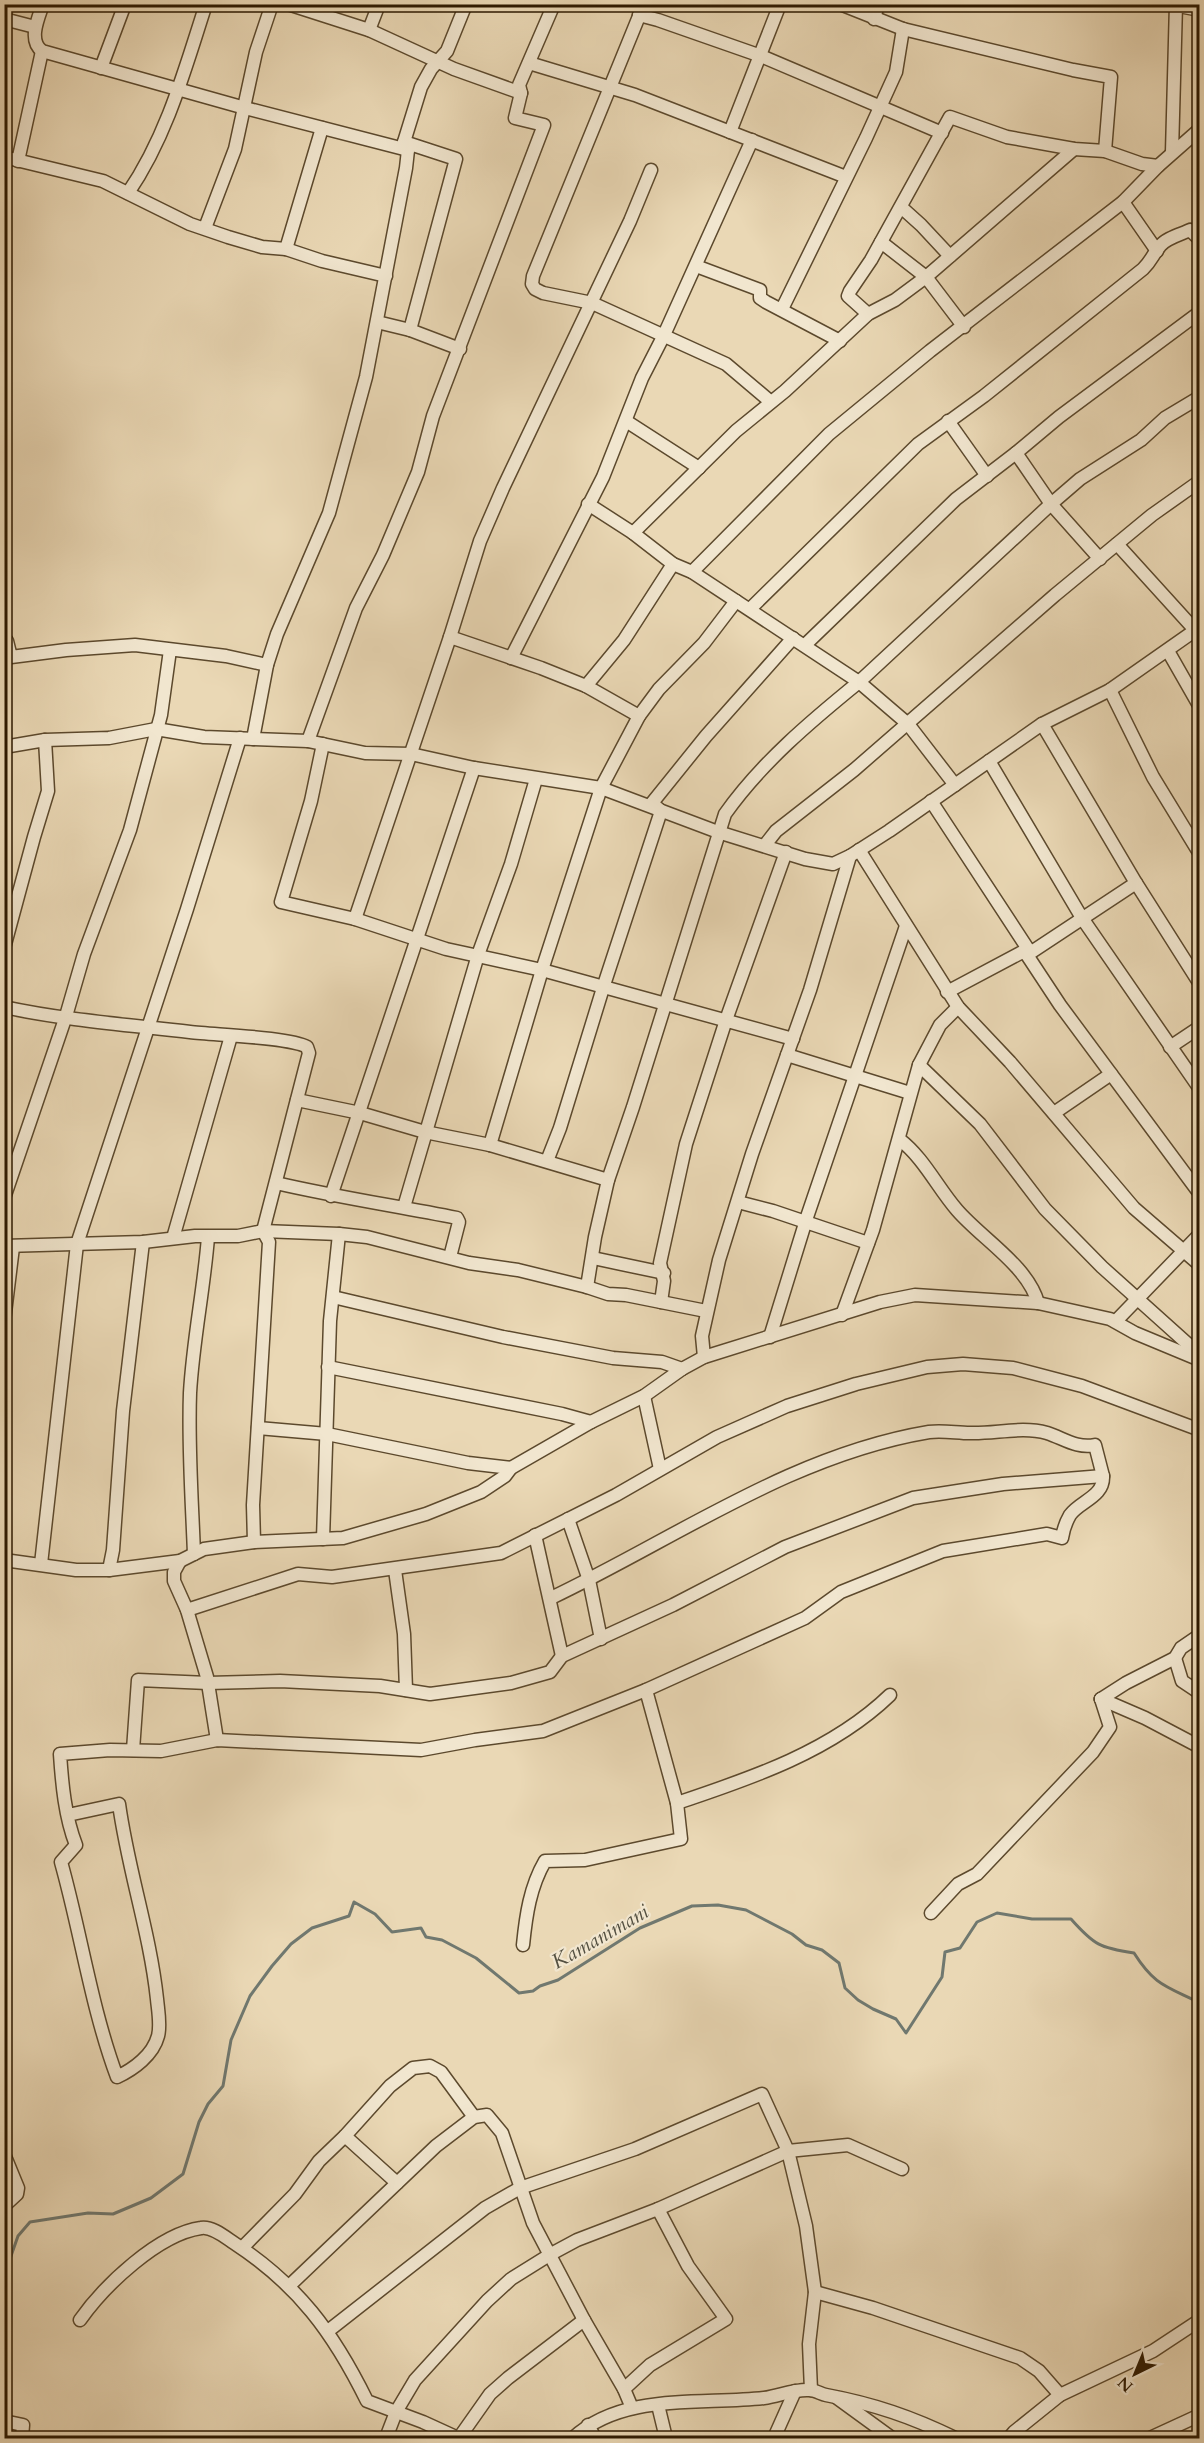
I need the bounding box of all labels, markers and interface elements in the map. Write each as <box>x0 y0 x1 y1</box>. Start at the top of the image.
water label: Kamanimani <box>546 1897 654 1977</box>
north arrow <box>1105 2344 1165 2404</box>
text: N <box>1113 2371 1138 2397</box>

